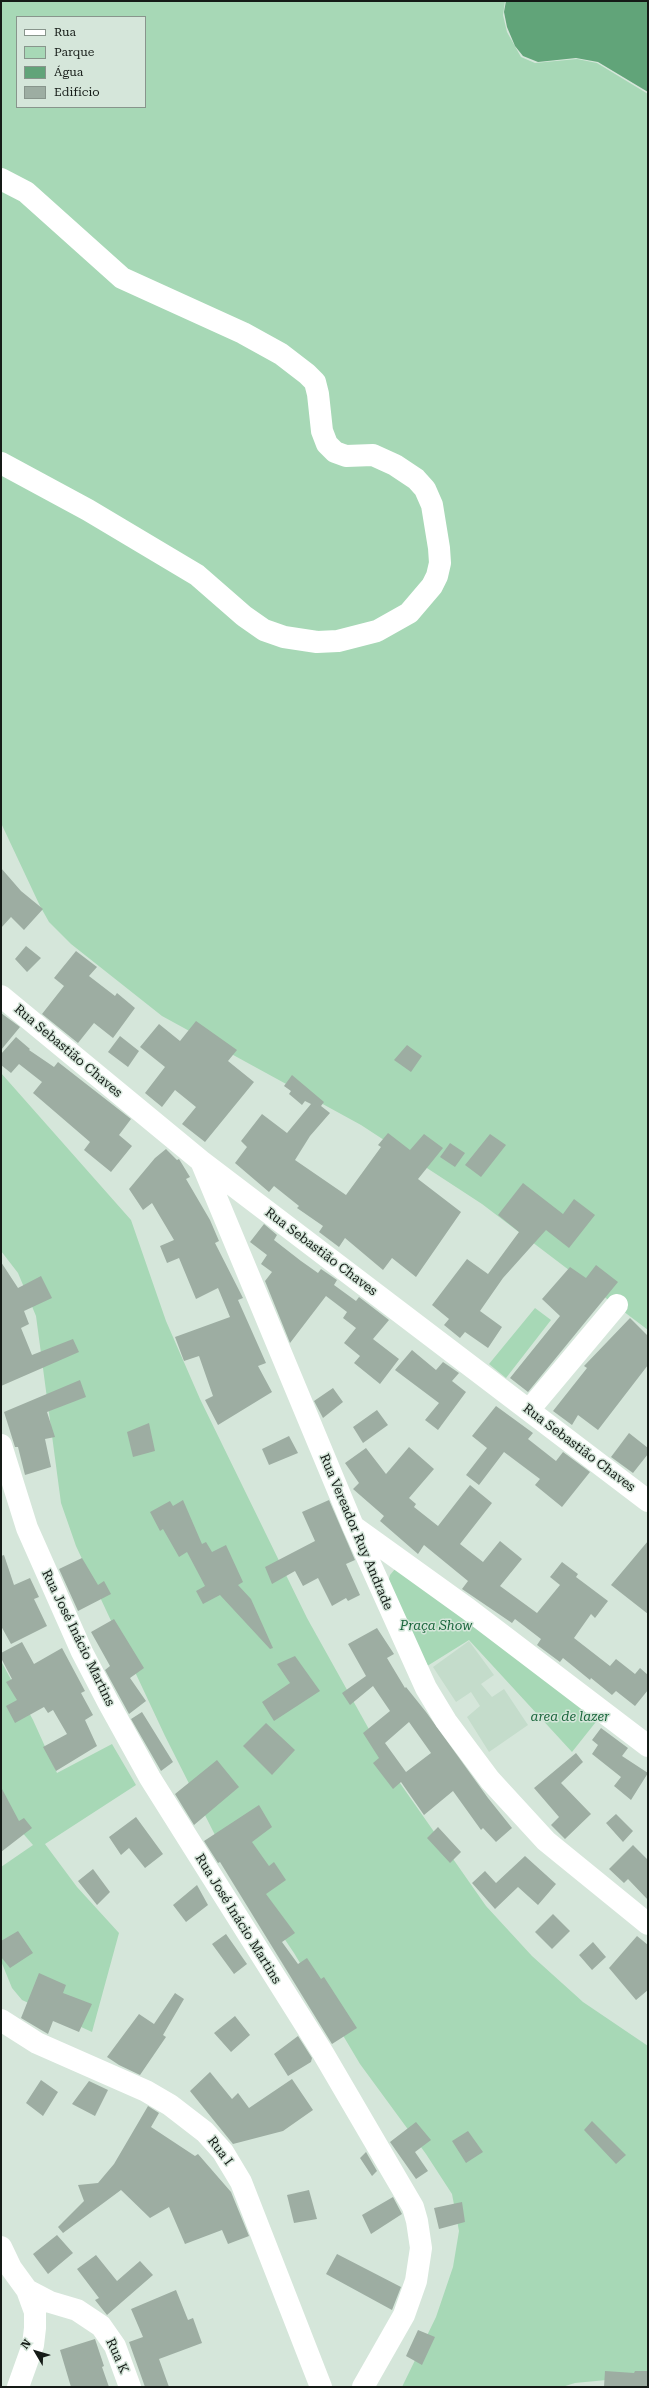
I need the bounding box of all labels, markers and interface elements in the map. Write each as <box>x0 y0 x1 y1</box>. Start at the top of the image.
legend <box>16 16 146 108</box>
text: Rua <box>54 25 76 39</box>
text: Parque <box>54 45 94 59</box>
text: Água <box>54 65 83 79</box>
text: Edifício <box>54 85 100 99</box>
street label: Rua Sebastião Chaves <box>11 1001 125 1101</box>
street label: Rua Sebastião Chaves <box>262 1205 380 1299</box>
street label: Rua Sebastião Chaves <box>520 1401 638 1495</box>
street label: Rua Vereador Ruy Andrade <box>316 1452 396 1612</box>
street label: Rua José Inácio Martins <box>38 1567 118 1709</box>
park label: Praça Show <box>400 1618 472 1634</box>
park label: area de lazer <box>531 1709 609 1725</box>
street label: Rua José Inácio Martins <box>192 1851 284 1987</box>
street label: Rua I <box>204 2133 236 2169</box>
north arrow <box>16 2332 56 2372</box>
street label: Rua K <box>102 2336 132 2376</box>
text: N <box>18 2337 34 2352</box>

